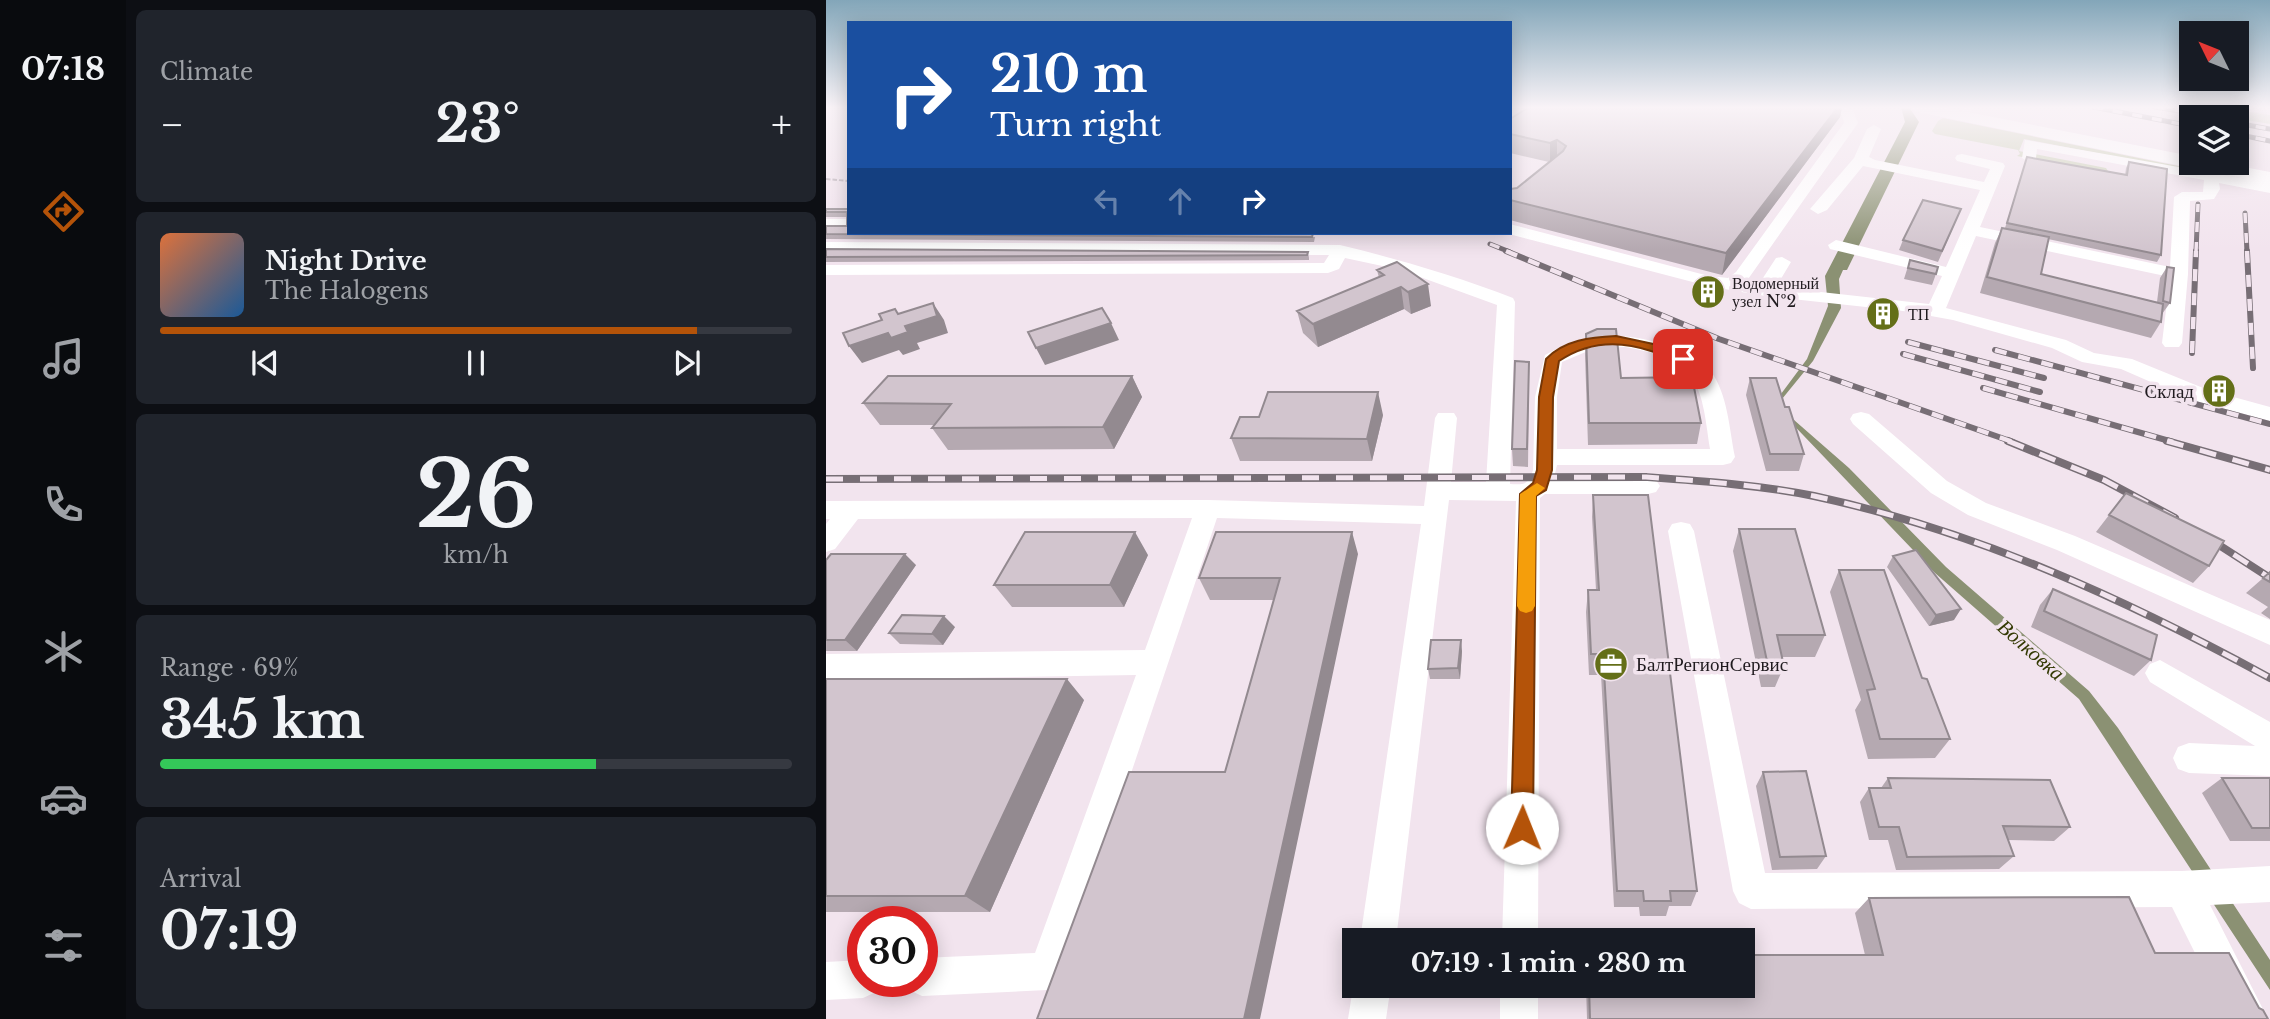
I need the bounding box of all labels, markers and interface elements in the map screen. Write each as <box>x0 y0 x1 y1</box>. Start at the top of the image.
north arrow <box>2179 21 2249 91</box>
map controls <box>2179 21 2249 175</box>
text: 210 m <box>990 44 1148 105</box>
text: 07:18 <box>21 49 105 89</box>
icon: right <box>875 49 966 140</box>
text: Climate <box>160 58 253 86</box>
text: 23° <box>435 92 520 156</box>
text: − <box>160 101 184 148</box>
text: + <box>771 101 792 148</box>
text: Turn right <box>990 105 1161 145</box>
button: layers <box>2179 105 2249 175</box>
icon: left <box>1088 182 1126 220</box>
icon: ahead <box>1161 182 1199 220</box>
icon: right <box>1234 182 1272 220</box>
icon: directions <box>39 187 88 236</box>
text: Night Drive <box>265 245 427 277</box>
building icon: Водомерный узел №2 <box>1689 273 1727 311</box>
place label: Водомерный узел №2 <box>1732 273 1820 311</box>
text: The Halogens <box>265 277 429 305</box>
building icon: ТП <box>1864 295 1902 333</box>
place label: ТП <box>1908 304 1930 324</box>
pin <box>1653 329 1713 389</box>
icon: music <box>39 334 88 383</box>
icon: arrive <box>1664 340 1702 378</box>
icon: previous <box>246 344 284 382</box>
icon: pause <box>457 344 495 382</box>
icon: next <box>668 344 706 382</box>
building icon: Склад <box>2200 372 2238 410</box>
place label: Склад <box>2145 380 2194 403</box>
text: 26 <box>416 439 536 552</box>
icon: phone <box>39 480 88 529</box>
text: km/h <box>443 541 509 569</box>
water label: Волковка <box>1992 614 2070 686</box>
icon: climate <box>39 627 88 676</box>
office icon: БалтРегионСервис <box>1592 645 1630 683</box>
place label: БалтРегионСервис <box>1636 653 1788 676</box>
text: Range · 69% <box>160 654 298 682</box>
text: 345 km <box>160 688 364 752</box>
icon: car <box>39 774 88 823</box>
position arrow <box>1485 791 1559 865</box>
text: Arrival <box>160 865 241 893</box>
text: 07:19 <box>160 899 299 963</box>
speed limit sign: 30 <box>847 906 938 997</box>
icon: filters <box>39 921 88 970</box>
text: 07:19 · 1 min · 280 m <box>1411 947 1686 979</box>

